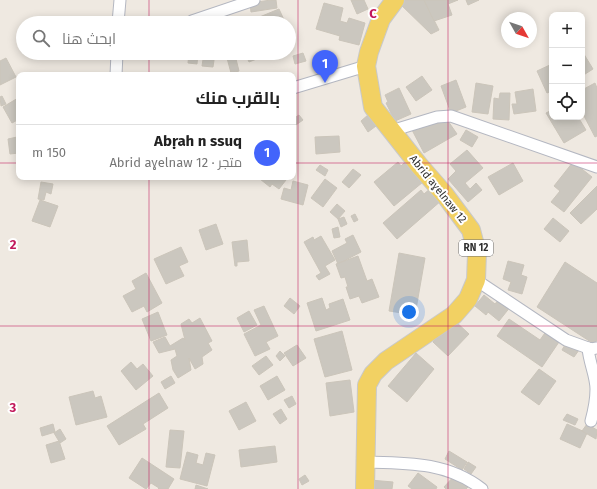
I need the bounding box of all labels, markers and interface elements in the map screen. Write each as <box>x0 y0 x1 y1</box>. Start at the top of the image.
text: C <box>369 6 377 21</box>
north arrow <box>501 12 537 48</box>
map controls <box>549 12 585 120</box>
button: + <box>549 12 585 48</box>
search box <box>16 16 296 60</box>
icon: search <box>30 27 52 49</box>
text: ابحث هنا <box>62 30 116 48</box>
button: − <box>549 48 585 84</box>
pin: 1 <box>312 50 338 83</box>
button: locate <box>549 84 585 120</box>
text: بالقرب منك <box>196 88 280 109</box>
text: Abṛah n ssuq <box>154 132 242 150</box>
text: 150 m <box>32 145 66 160</box>
text: 1 <box>264 145 270 160</box>
street label: Abrid aɣelnaw 12 <box>407 152 469 226</box>
text: متجر · Abrid aɣelnaw 12 <box>109 155 242 170</box>
text: 2 <box>10 237 17 252</box>
road number: RN 12 <box>459 240 493 256</box>
your location <box>399 302 419 322</box>
text: 3 <box>9 400 17 415</box>

